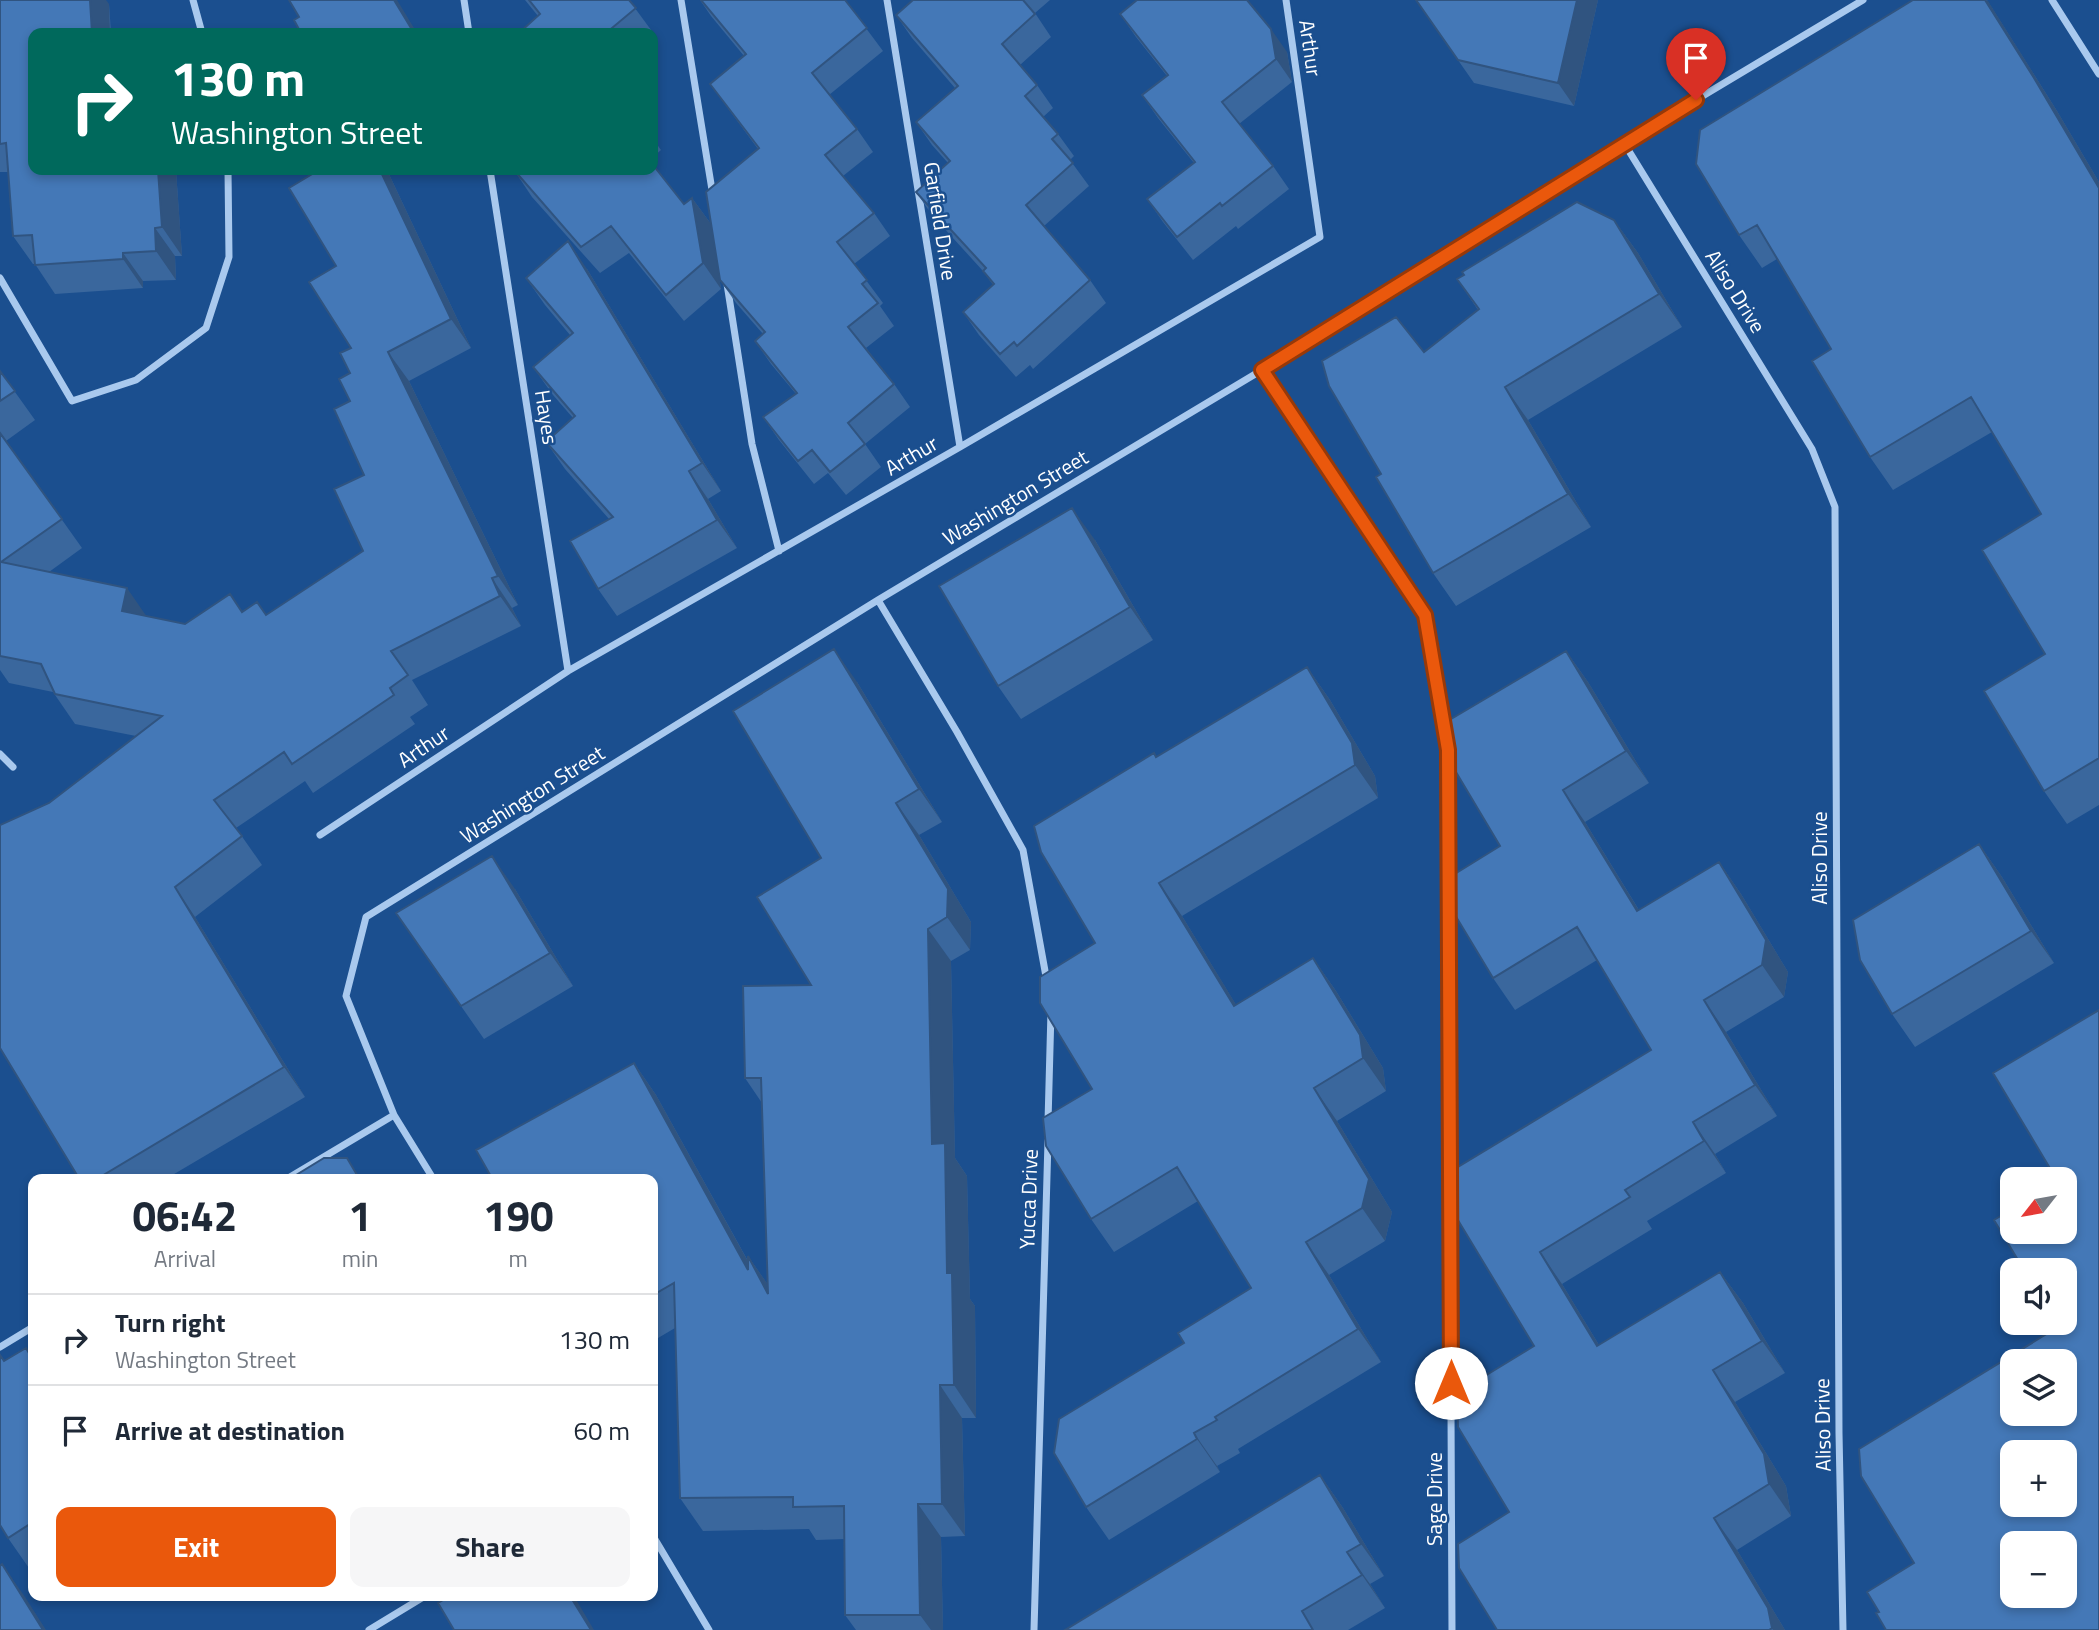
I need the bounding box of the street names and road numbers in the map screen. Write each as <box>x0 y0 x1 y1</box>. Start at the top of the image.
street label: Arthur <box>1291 18 1331 78</box>
street label: Garfield Drive <box>916 160 966 282</box>
street label: Aliso Drive <box>1698 243 1774 339</box>
street label: Hayes <box>527 387 567 447</box>
street label: Arthur <box>878 427 944 483</box>
street label: Washington Street <box>936 440 1094 553</box>
street label: Arthur <box>390 717 456 775</box>
street label: Washington Street <box>454 736 611 851</box>
street label: Aliso Drive <box>1803 811 1835 905</box>
street label: Yucca Drive <box>1010 1148 1046 1250</box>
street label: Aliso Drive <box>1805 1378 1839 1472</box>
street label: Sage Drive <box>1418 1452 1450 1546</box>

